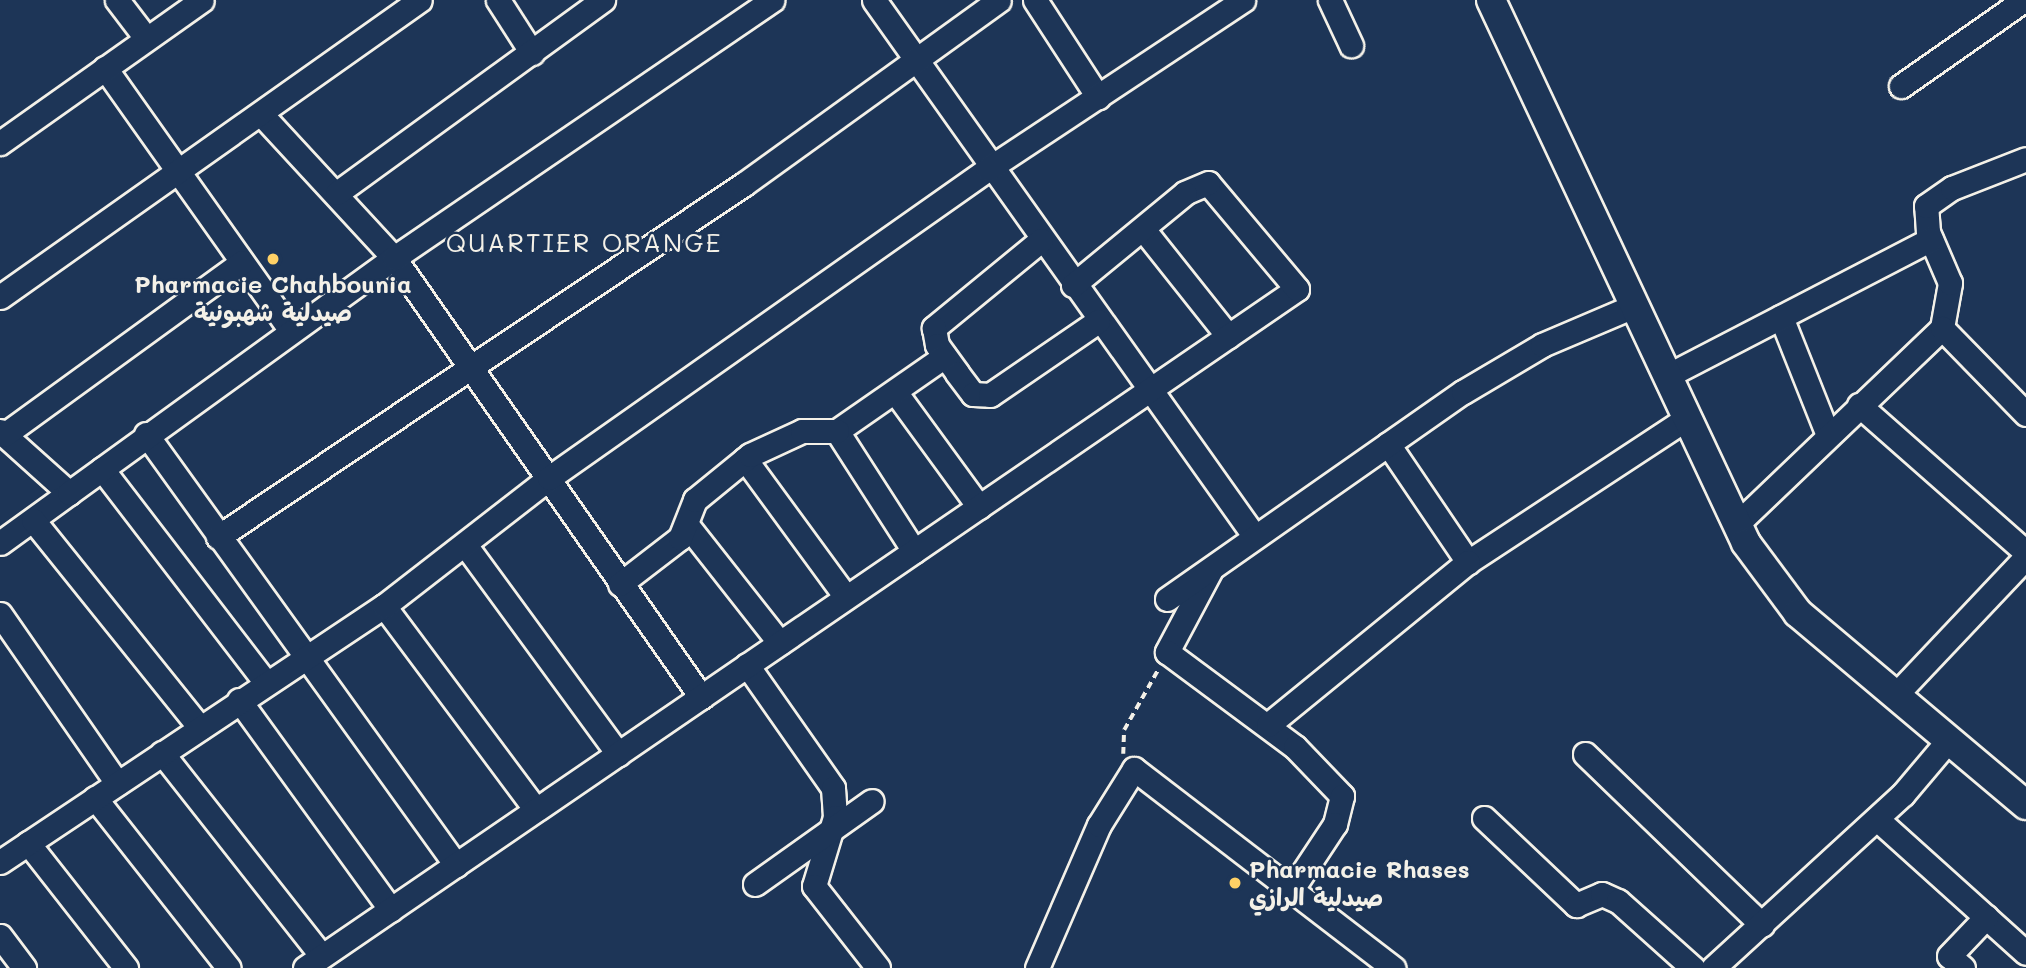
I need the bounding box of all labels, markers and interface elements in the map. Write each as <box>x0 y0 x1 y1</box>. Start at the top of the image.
district label: QUARTIER ORANGE <box>448 227 720 259</box>
marker: Pharmacie Chahbounia صيدلية شهبونية <box>265 251 281 267</box>
place label: Pharmacie Chahbounia صيدلية شهبونية <box>134 270 412 326</box>
place label: Pharmacie Rhases صيدلية الرازي <box>1249 855 1470 911</box>
marker: Pharmacie Rhases صيدلية الرازي <box>1227 875 1243 891</box>

